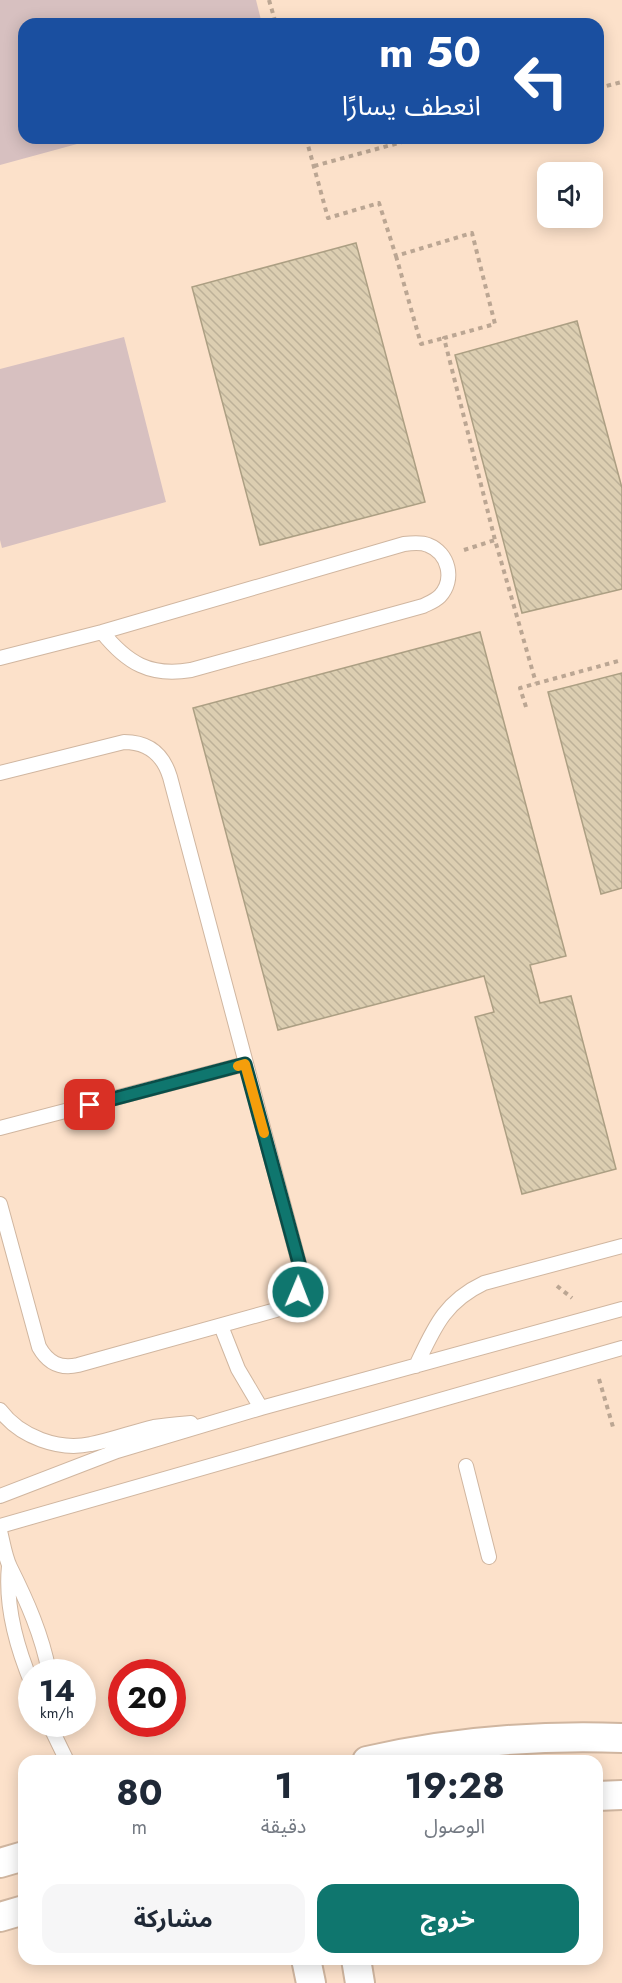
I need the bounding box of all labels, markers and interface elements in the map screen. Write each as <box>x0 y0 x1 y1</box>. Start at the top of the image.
text: 50 m <box>379 22 481 83</box>
icon: left <box>502 42 580 120</box>
text: انعطف يسارًا <box>342 86 481 125</box>
map controls <box>537 162 603 228</box>
button: sound <box>537 162 603 228</box>
pin <box>64 1079 115 1130</box>
icon: arrive <box>73 1088 106 1121</box>
position arrow <box>266 1260 330 1324</box>
speed limit sign: 20 <box>108 1659 186 1737</box>
text: 14 <box>39 1669 75 1712</box>
text: km/h <box>40 1702 74 1724</box>
text: 1 <box>274 1759 293 1811</box>
text: 19:28 <box>405 1759 505 1811</box>
text: 80 <box>116 1766 163 1818</box>
text: دقيقة <box>261 1812 306 1841</box>
text: الوصول <box>424 1812 485 1841</box>
text: m <box>132 1813 147 1842</box>
button: مشاركة <box>42 1884 305 1953</box>
button: خروج <box>317 1884 579 1953</box>

